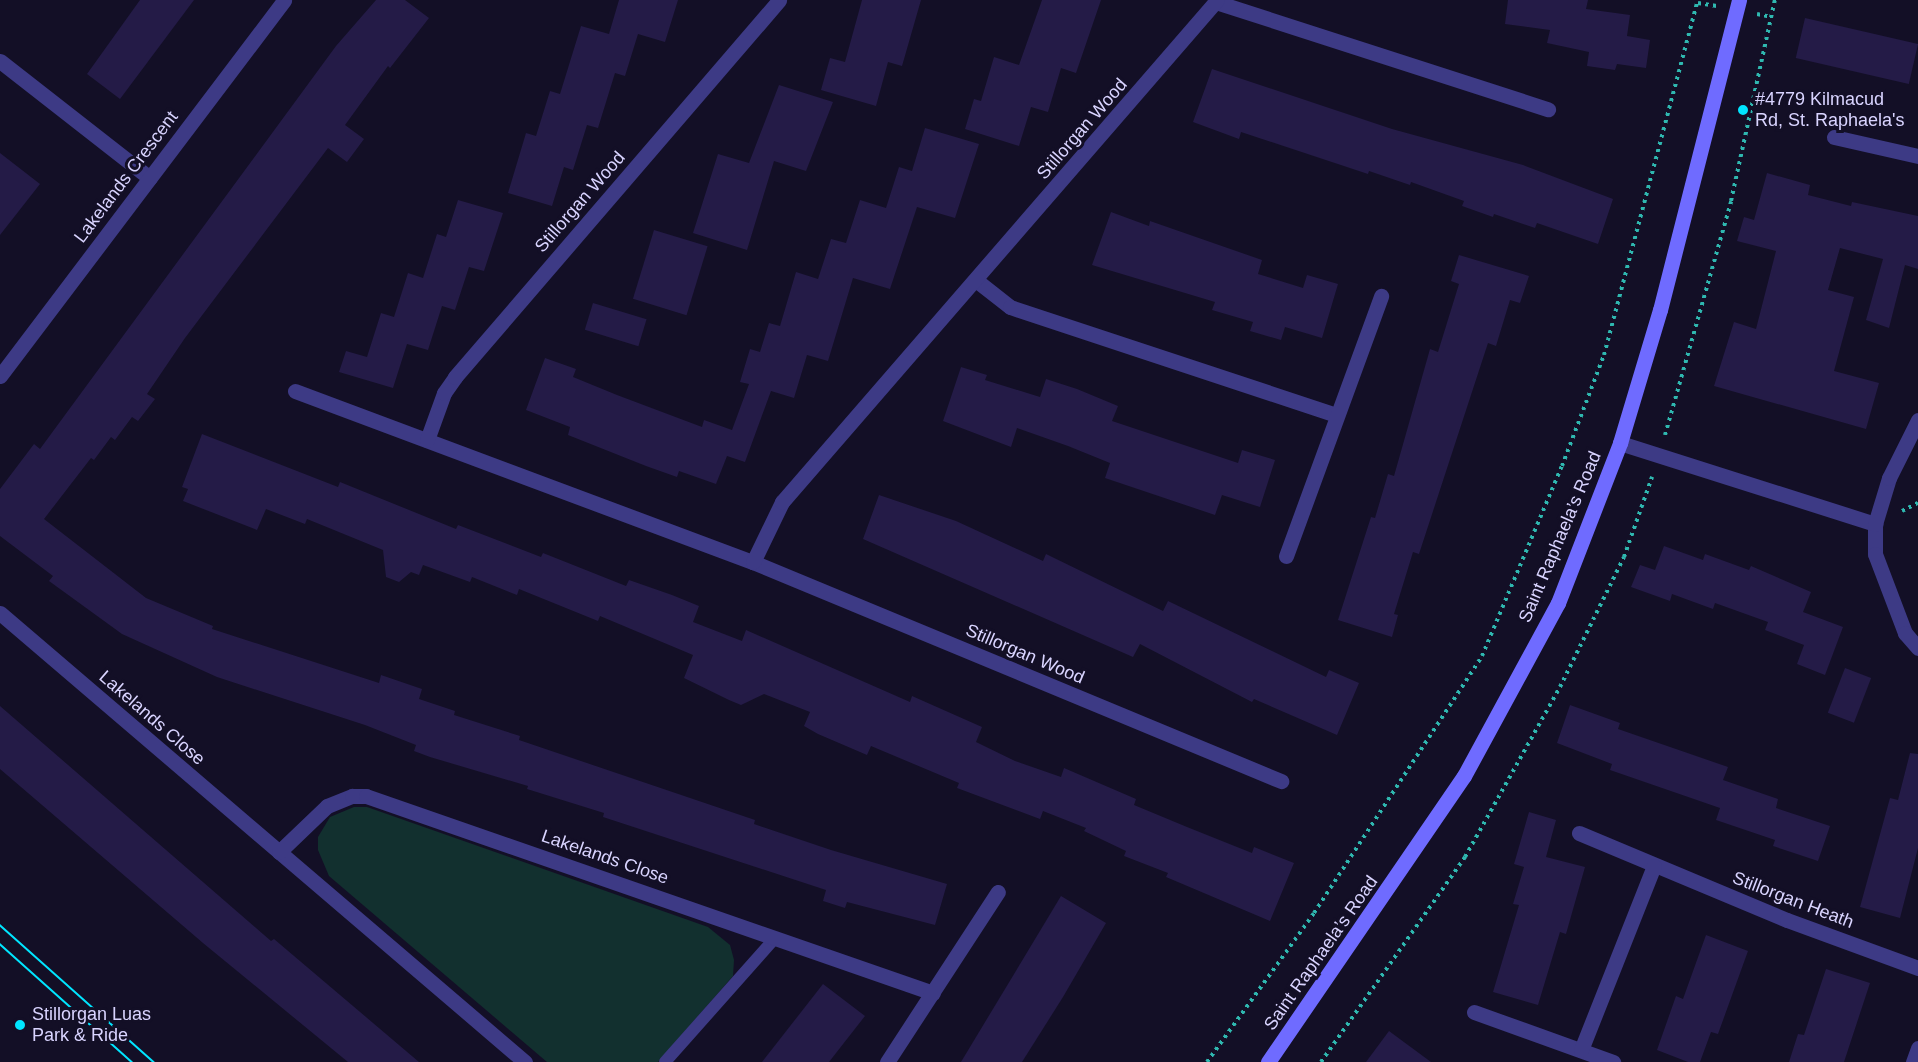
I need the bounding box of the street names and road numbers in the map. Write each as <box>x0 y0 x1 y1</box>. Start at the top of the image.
street label: Stillorgan Wood <box>1032 74 1132 184</box>
street label: Lakelands Crescent <box>70 107 182 247</box>
street label: Stillorgan Wood <box>530 147 630 257</box>
street label: Saint Raphaela’s Road <box>1514 448 1606 626</box>
street label: Stillorgan Wood <box>962 619 1088 689</box>
street label: Lakelands Close <box>95 666 209 770</box>
street label: Lakelands Close <box>539 825 671 889</box>
street label: Stillorgan Heath <box>1729 867 1857 933</box>
street label: Saint Raphaela’s Road <box>1259 872 1383 1034</box>

